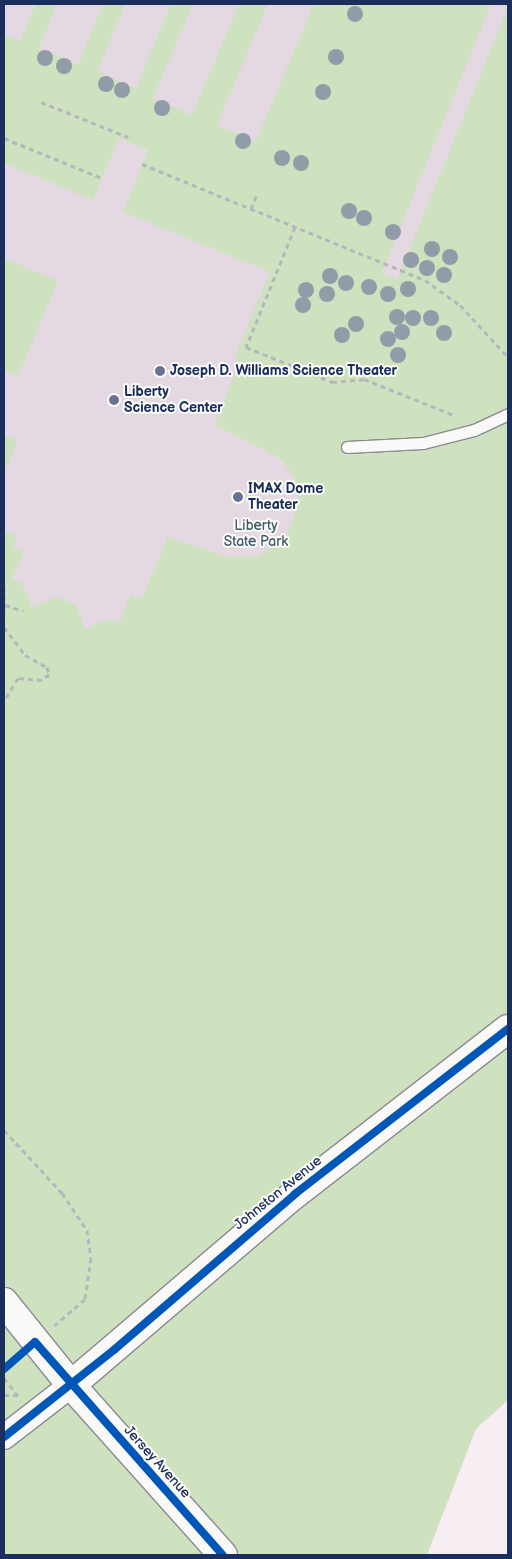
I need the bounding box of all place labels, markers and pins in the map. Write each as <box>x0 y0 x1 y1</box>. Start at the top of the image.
place label: Joseph D. Williams Science Theater <box>170 363 397 379</box>
marker: Joseph D. Williams Science Theater <box>154 365 166 377</box>
place label: Liberty Science Center <box>124 384 223 417</box>
marker: Liberty Science Center <box>108 394 120 406</box>
place label: IMAX Dome Theater <box>248 481 323 514</box>
marker: IMAX Dome Theater <box>232 491 244 503</box>

